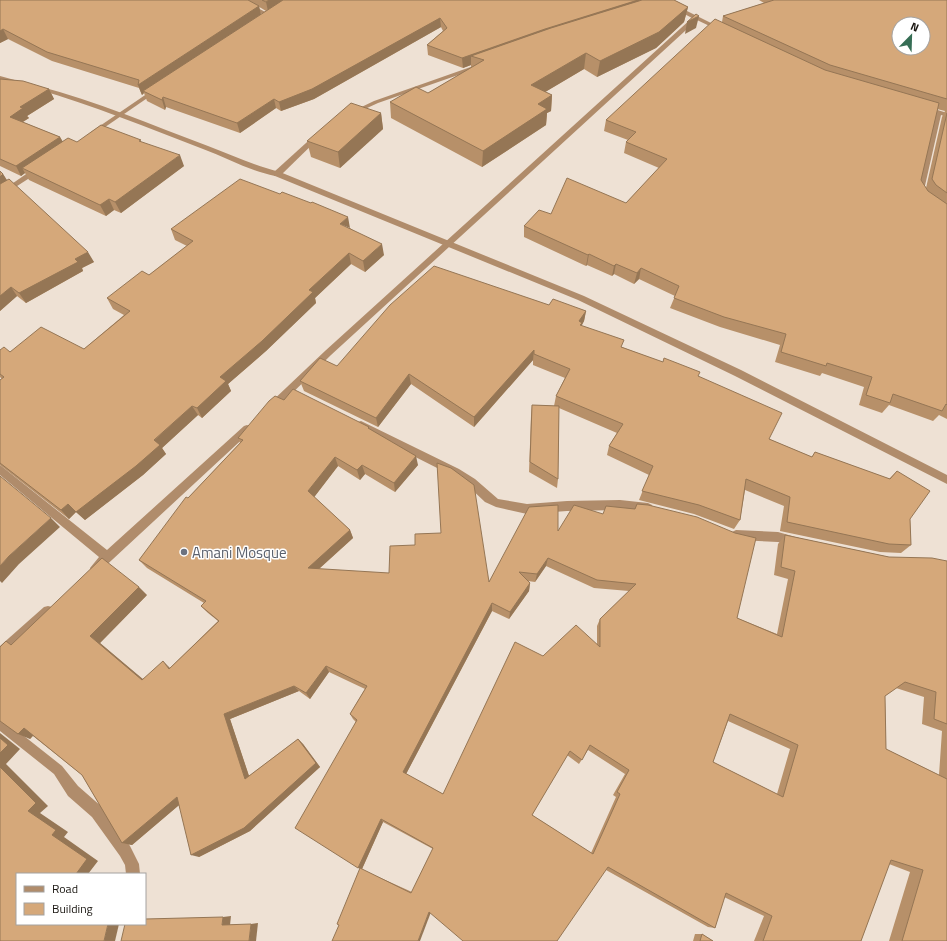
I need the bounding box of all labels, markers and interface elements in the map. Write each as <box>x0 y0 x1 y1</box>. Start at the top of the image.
north arrow <box>891 16 931 56</box>
text: N <box>908 18 922 36</box>
place label: Amani Mosque <box>192 541 287 564</box>
marker: Amani Mosque <box>179 547 189 557</box>
legend <box>16 873 146 925</box>
text: Road <box>52 879 78 898</box>
text: Building <box>52 899 93 918</box>

